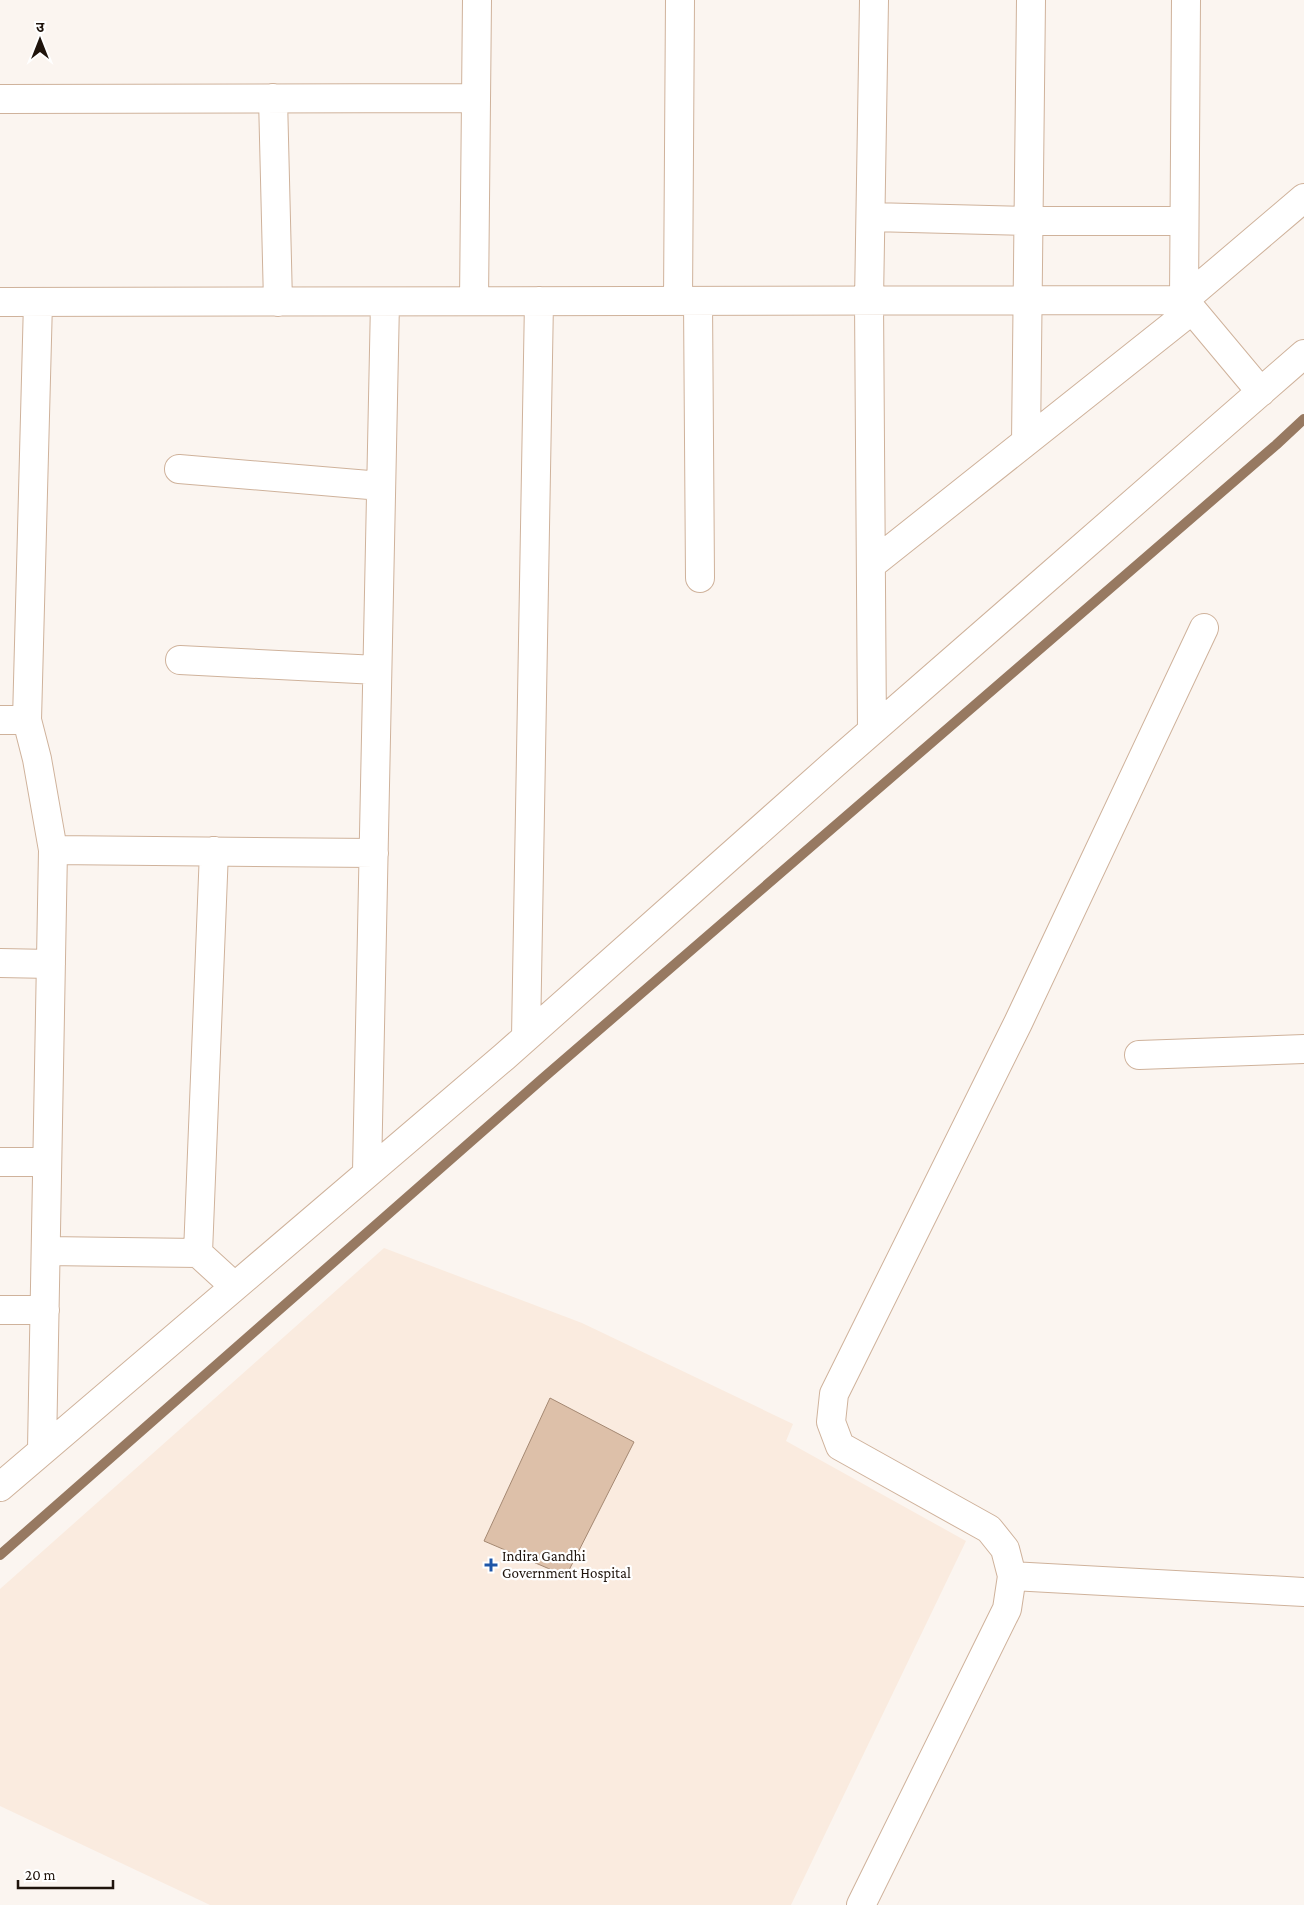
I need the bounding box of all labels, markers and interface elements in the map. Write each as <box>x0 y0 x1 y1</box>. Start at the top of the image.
north arrow <box>15 15 65 65</box>
text: उ <box>36 19 45 35</box>
place label: Indira Gandhi Government Hospital <box>502 1548 631 1582</box>
marker: Indira Gandhi Government Hospital <box>484 1558 498 1572</box>
scale bar <box>18 1858 112 1890</box>
text: 20 m <box>25 1867 56 1883</box>

